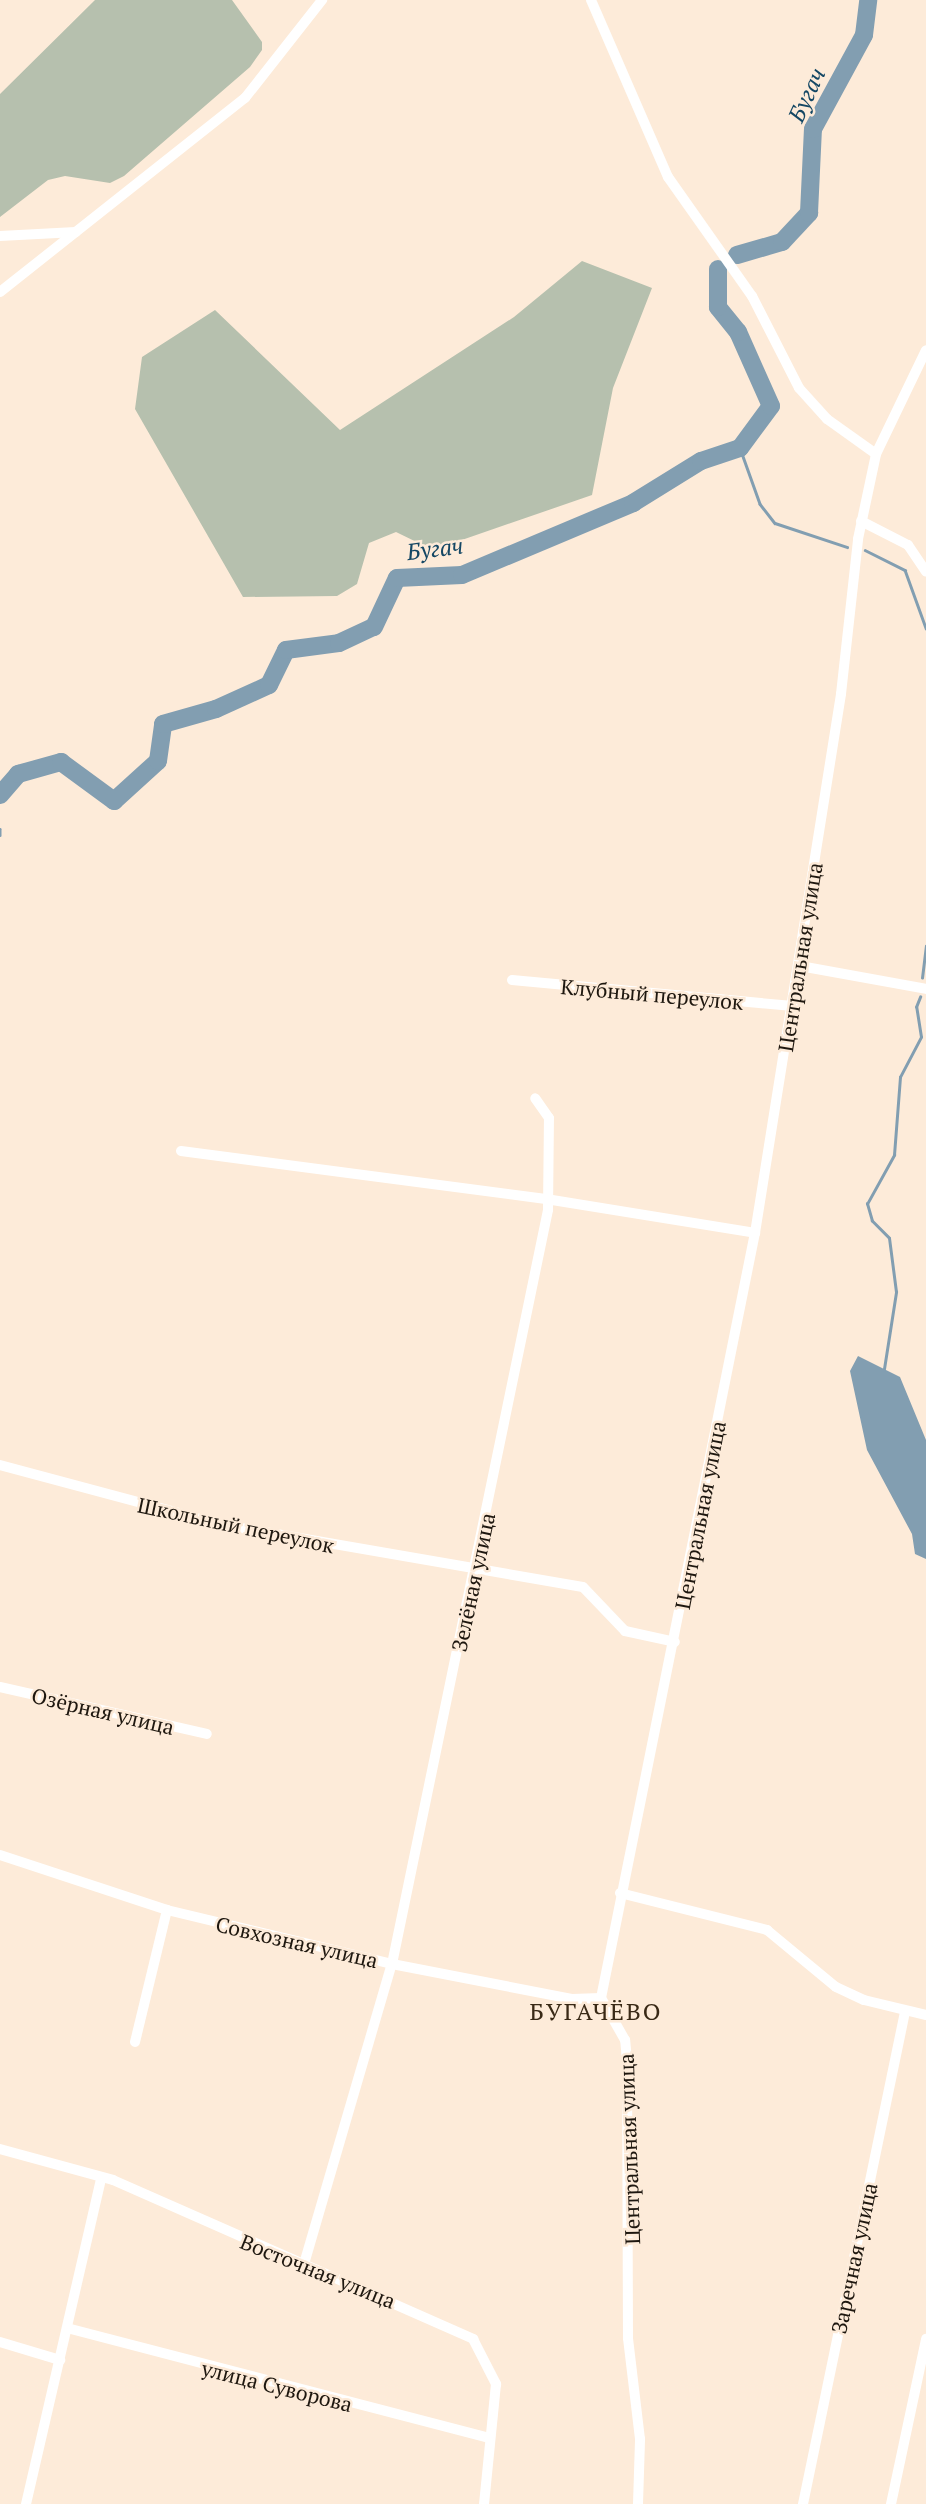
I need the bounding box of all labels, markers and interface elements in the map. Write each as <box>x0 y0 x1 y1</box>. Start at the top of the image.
water label: Бугач <box>783 63 831 127</box>
water label: Бугач <box>405 532 465 566</box>
street label: Центральная улица <box>773 861 827 1053</box>
street label: Клубный переулок <box>560 973 744 1015</box>
street label: Центральная улица <box>669 1419 731 1611</box>
street label: Школьный переулок <box>135 1492 337 1558</box>
street label: Зелёная улица <box>446 1510 500 1654</box>
street label: Озёрная улица <box>29 1682 177 1740</box>
street label: Совхозная улица <box>214 1911 380 1973</box>
district label: БУГАЧЁВО <box>531 1998 661 2026</box>
street label: Центральная улица <box>613 2053 645 2245</box>
street label: Заречная улица <box>826 2180 882 2336</box>
street label: Восточная улица <box>237 2228 399 2314</box>
street label: улица Суворова <box>199 2355 355 2417</box>

